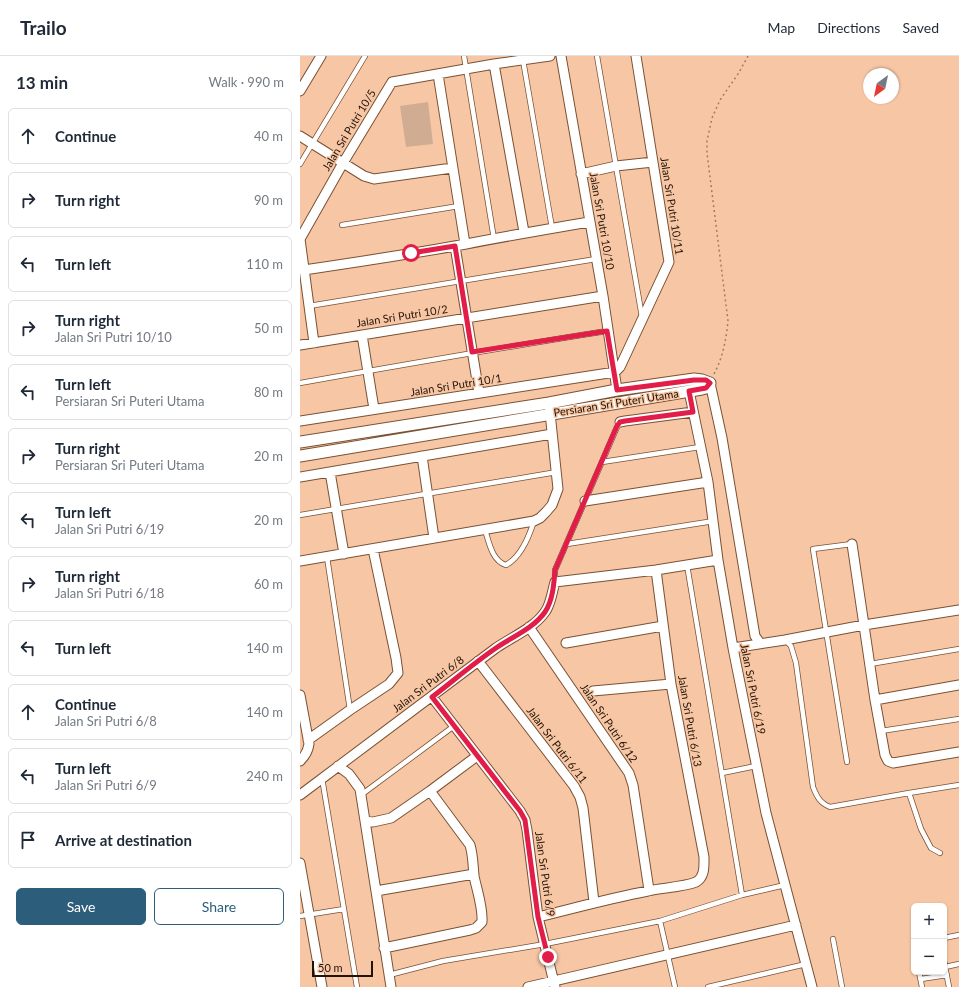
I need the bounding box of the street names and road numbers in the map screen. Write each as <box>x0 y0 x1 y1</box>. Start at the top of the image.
street label: Jalan Sri Putri 10/5 <box>319 87 378 173</box>
street label: Jalan Sri Putri 10/11 <box>658 156 687 256</box>
street label: Jalan Sri Putri 10/10 <box>588 171 618 271</box>
street label: Jalan Sri Putri 10/2 <box>355 302 449 329</box>
street label: Jalan Sri Putri 10/1 <box>409 371 503 398</box>
street label: Persiaran Sri Puteri Utama <box>552 386 679 419</box>
street label: Jalan Sri Putri 6/19 <box>738 642 769 736</box>
street label: Jalan Sri Putri 6/8 <box>389 653 466 715</box>
street label: Jalan Sri Putri 6/13 <box>676 674 705 768</box>
street label: Jalan Sri Putri 6/12 <box>578 681 641 765</box>
street label: Jalan Sri Putri 6/11 <box>524 704 590 786</box>
street label: Jalan Sri Putri 6/9 <box>533 830 558 917</box>

